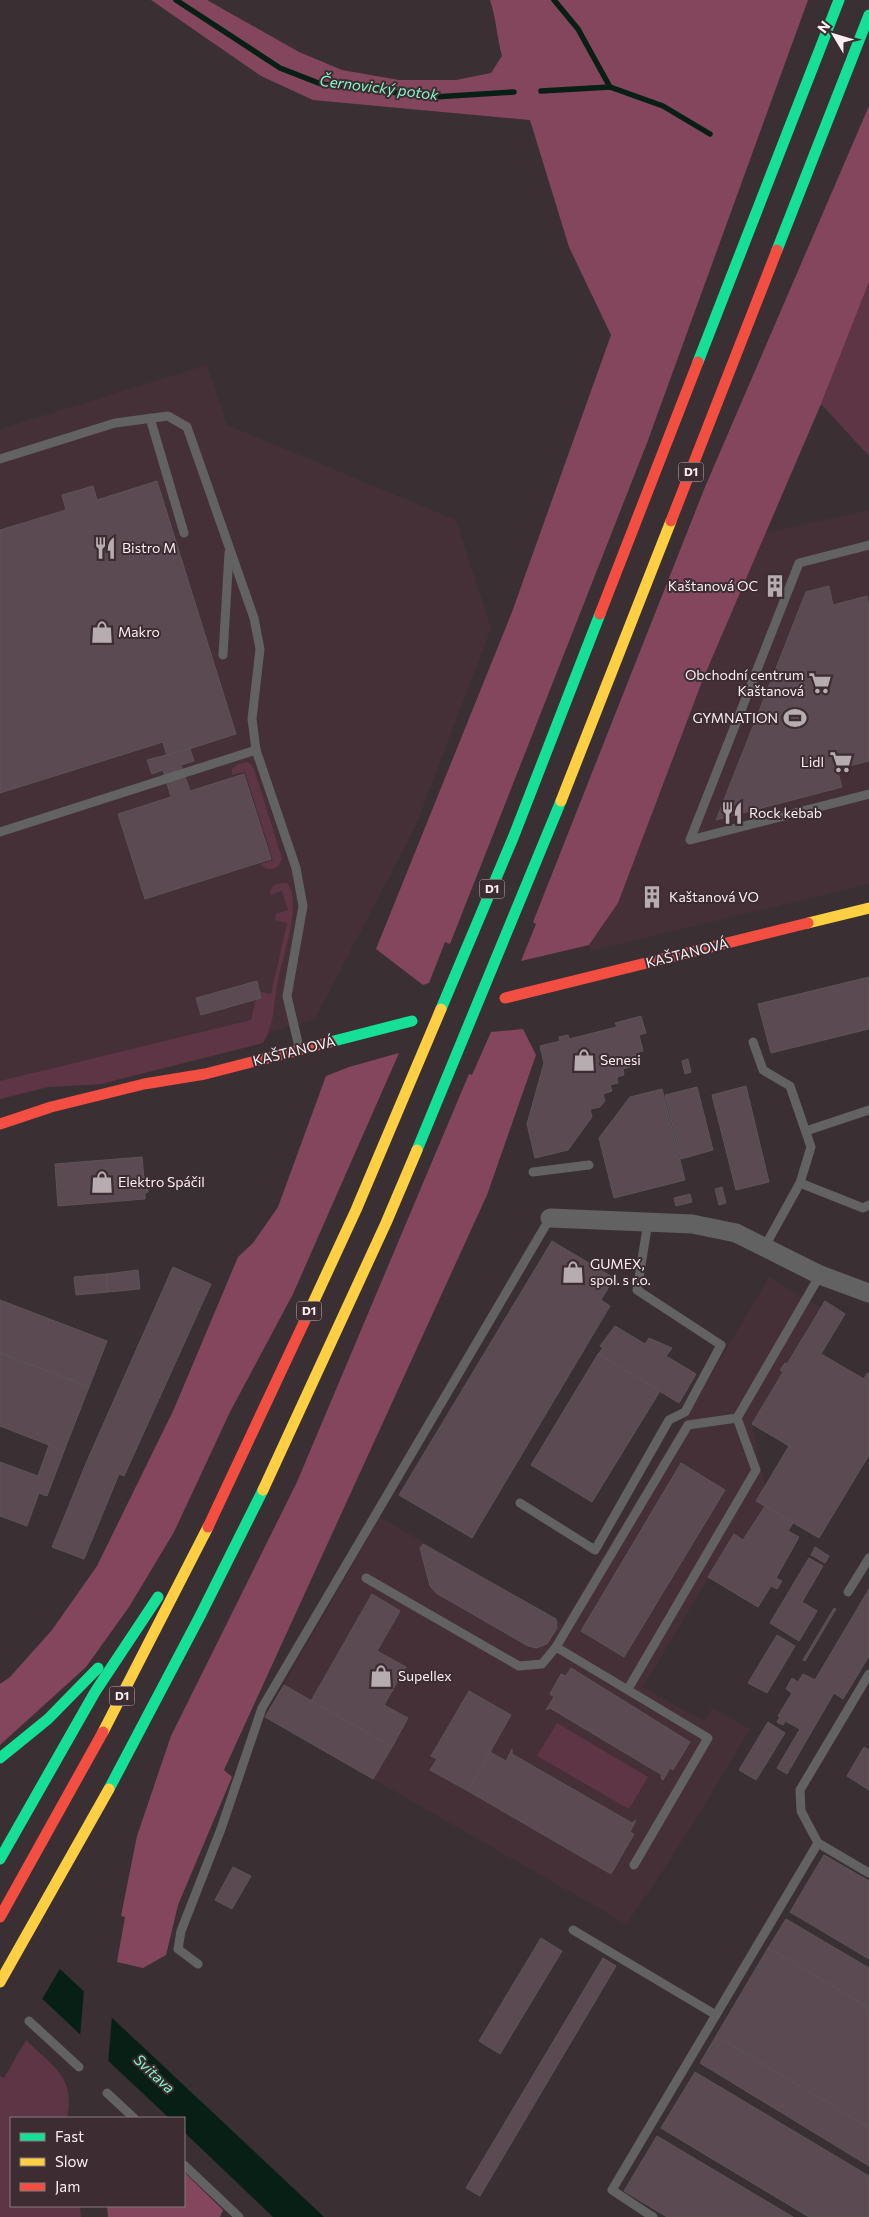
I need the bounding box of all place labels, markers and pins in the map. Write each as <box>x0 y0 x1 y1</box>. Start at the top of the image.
restaurant icon: Bistro M <box>92 535 118 561</box>
place label: Bistro M <box>122 539 177 556</box>
building icon: Kaštanová OC <box>762 573 788 599</box>
place label: Kaštanová OC <box>668 577 758 594</box>
shop icon: Makro <box>89 619 115 645</box>
place label: Makro <box>118 623 160 640</box>
place label: Obchodní centrum Kaštanová <box>685 666 804 699</box>
supermarket icon: Obchodní centrum Kaštanová <box>807 670 833 696</box>
sports icon: GYMNATION <box>782 705 808 731</box>
place label: GYMNATION <box>692 709 778 726</box>
supermarket icon: Lidl <box>828 749 854 775</box>
place label: Lidl <box>801 753 824 770</box>
restaurant icon: Rock kebab <box>719 800 745 826</box>
place label: Rock kebab <box>749 804 822 821</box>
building icon: Kaštanová VO <box>639 884 665 910</box>
place label: Kaštanová VO <box>669 888 759 905</box>
shop icon: Senesi <box>571 1047 597 1073</box>
place label: Senesi <box>600 1051 641 1068</box>
shop icon: Elektro Spáčil <box>89 1169 115 1195</box>
place label: Elektro Spáčil <box>118 1173 205 1190</box>
place label: GUMEX, spol. s r.o. <box>590 1255 651 1288</box>
shop icon: GUMEX, spol. s r.o. <box>560 1259 586 1285</box>
shop icon: Supellex <box>368 1663 394 1689</box>
place label: Supellex <box>398 1667 452 1684</box>

